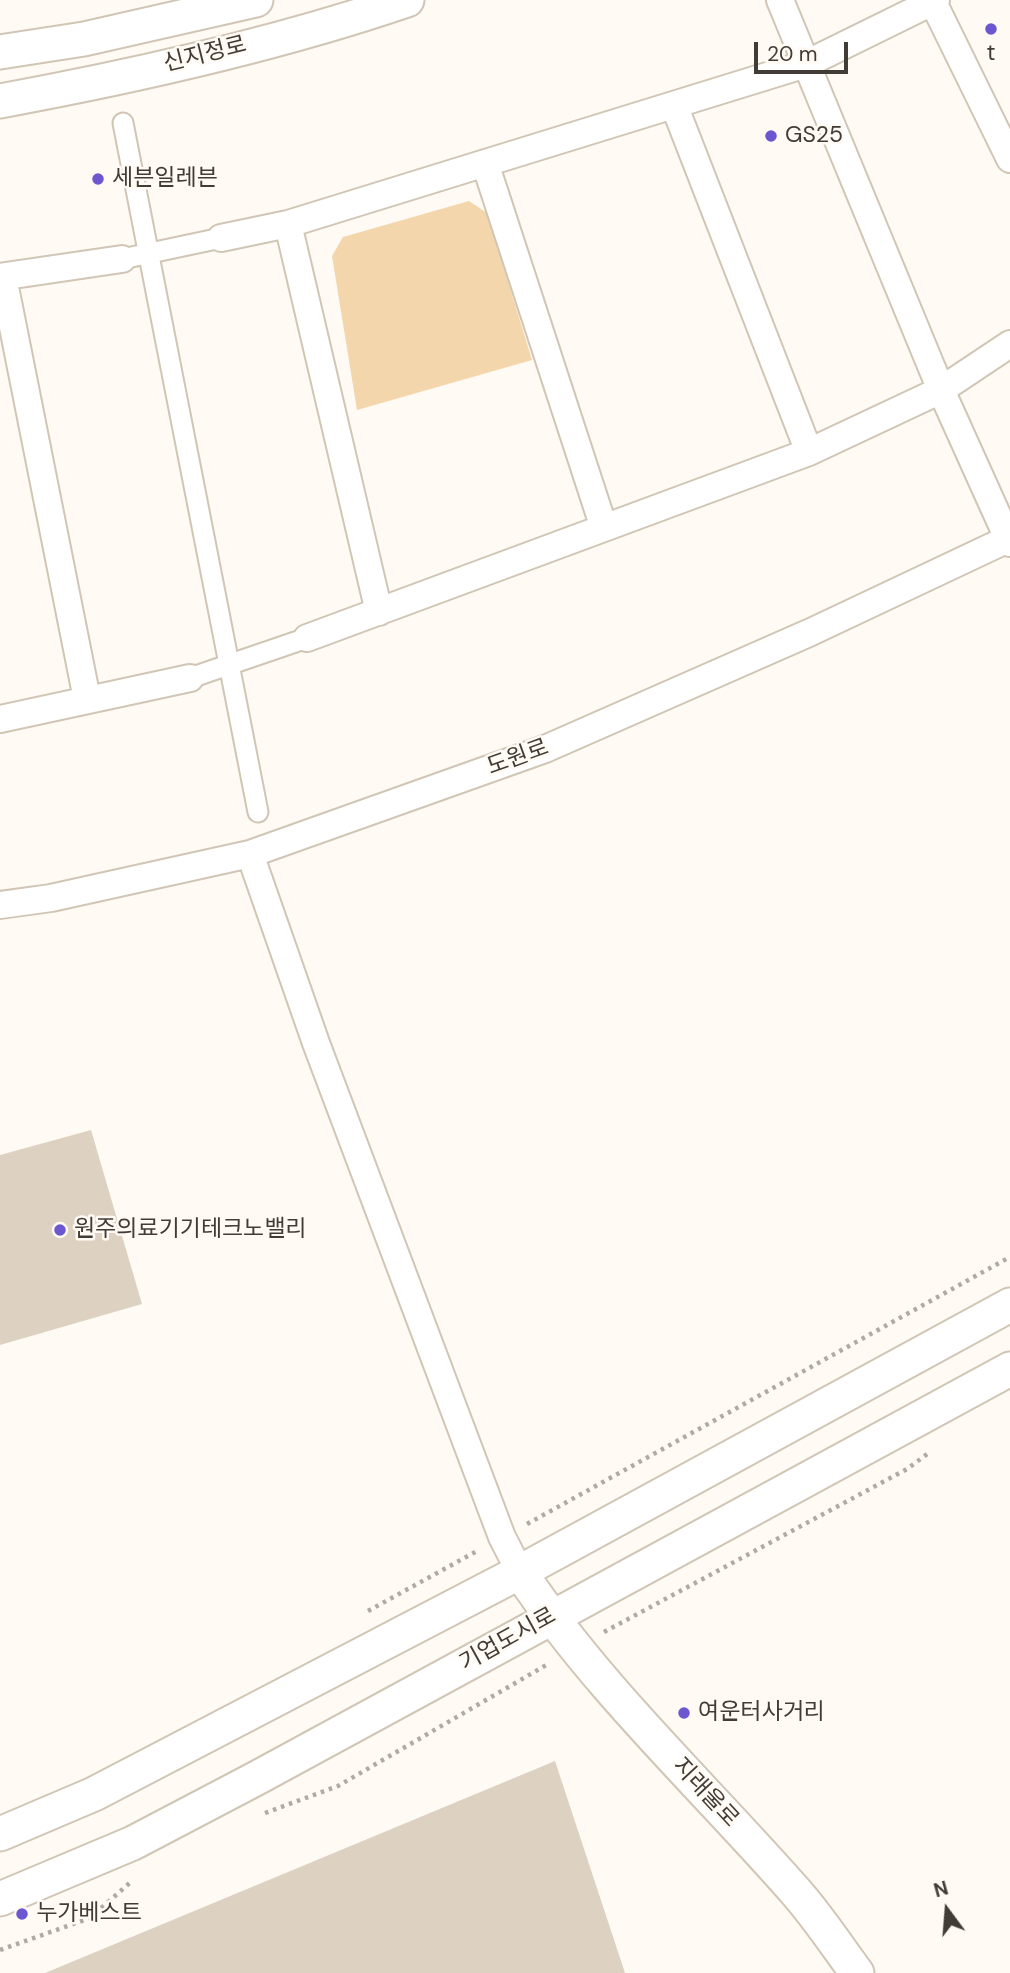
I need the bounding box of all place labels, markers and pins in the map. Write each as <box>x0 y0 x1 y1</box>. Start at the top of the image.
marker: t <box>983 21 999 37</box>
place label: t <box>986 40 996 68</box>
place label: GS25 <box>785 122 843 150</box>
marker: GS25 <box>763 128 779 144</box>
place label: 세븐일레븐 <box>112 165 218 193</box>
marker: 세븐일레븐 <box>90 171 106 187</box>
place label: 원주의료기기테크노밸리 <box>74 1216 307 1244</box>
marker: 원주의료기기테크노밸리 <box>52 1222 68 1238</box>
place label: 여운터사거리 <box>698 1699 825 1727</box>
marker: 여운터사거리 <box>676 1705 692 1721</box>
place label: 누가베스트 <box>36 1900 142 1928</box>
marker: 누가베스트 <box>14 1906 30 1922</box>

